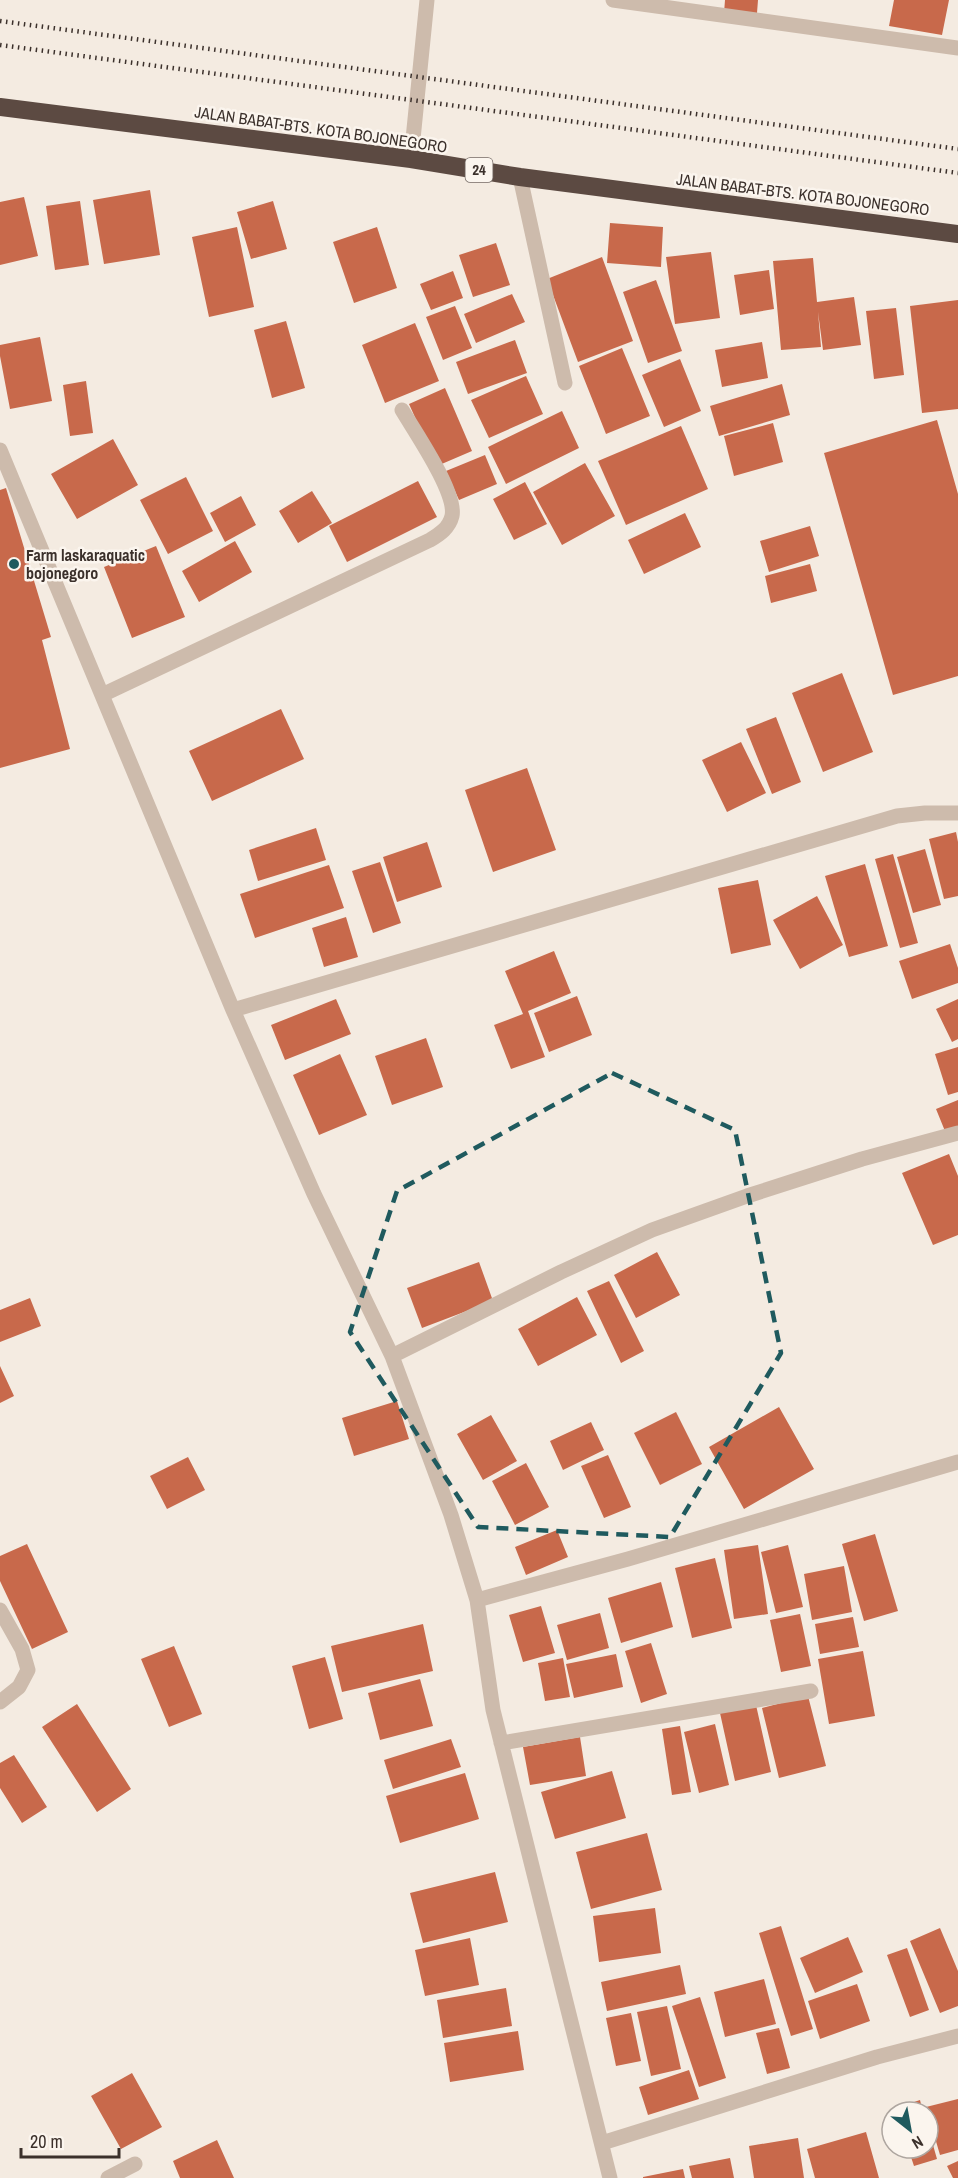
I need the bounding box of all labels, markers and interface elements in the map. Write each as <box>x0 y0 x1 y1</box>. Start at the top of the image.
street label: JALAN BABAT-BTS. KOTA BOJONEGORO <box>193 100 449 158</box>
road number: 24 <box>466 158 492 182</box>
street label: JALAN BABAT-BTS. KOTA BOJONEGORO <box>675 168 931 220</box>
place label: Farm laskaraquatic bojonegoro <box>26 544 145 584</box>
marker: Farm laskaraquatic bojonegoro <box>7 557 21 571</box>
north arrow <box>880 2100 940 2160</box>
scale bar <box>21 2121 118 2159</box>
text: 20 m <box>30 2129 63 2154</box>
text: N <box>908 2131 927 2155</box>

